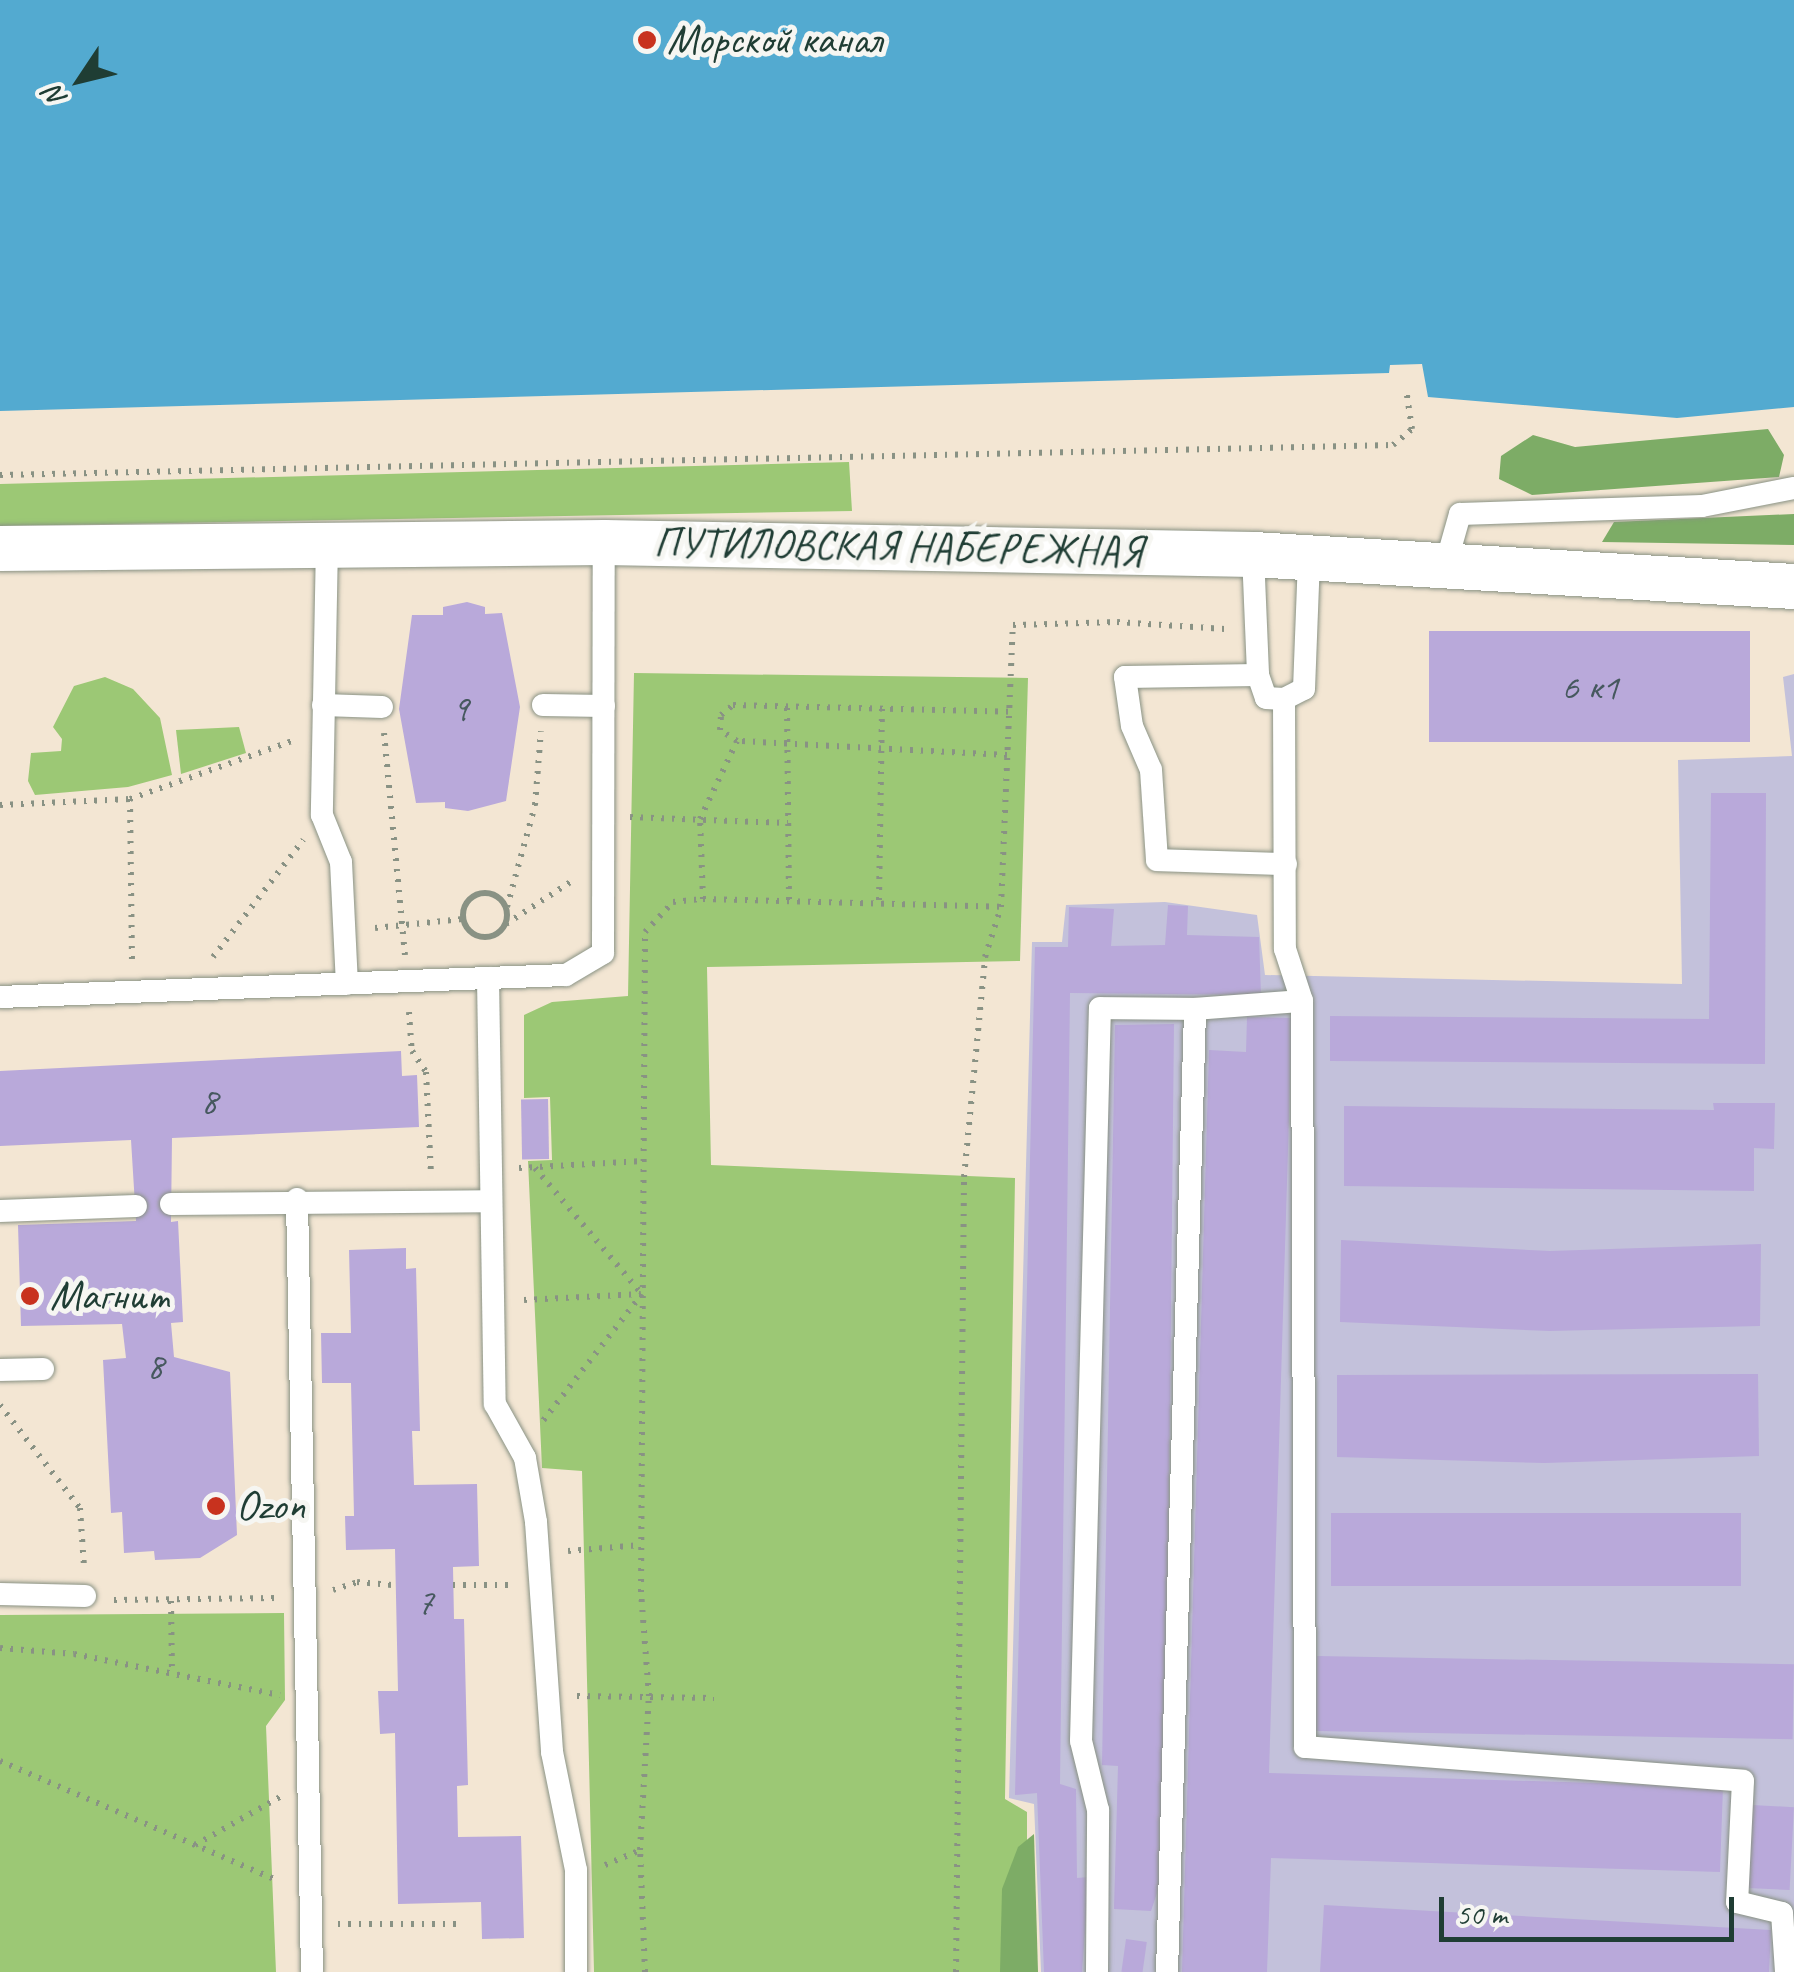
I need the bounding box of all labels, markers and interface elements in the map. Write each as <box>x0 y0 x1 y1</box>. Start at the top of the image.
place label: Морской канал <box>667 15 882 65</box>
marker: Морской канал <box>636 29 658 51</box>
north arrow <box>30 30 130 130</box>
text: N <box>36 80 74 115</box>
street label: ПУТИЛОВСКАЯ НАБЕРЕЖНАЯ <box>654 518 1142 576</box>
house number: 6 к1 <box>1561 664 1619 710</box>
house number: 9 <box>451 685 469 731</box>
house number: 8 <box>200 1078 218 1124</box>
place label: Магнит <box>50 1271 169 1321</box>
marker: Магнит <box>19 1285 41 1307</box>
house number: 8 <box>146 1343 164 1389</box>
place label: Ozon <box>236 1481 305 1531</box>
marker: Ozon <box>205 1495 227 1517</box>
house number: 7 <box>416 1579 434 1625</box>
scale bar <box>1444 1877 1739 1939</box>
text: 50 m <box>1456 1895 1507 1933</box>

